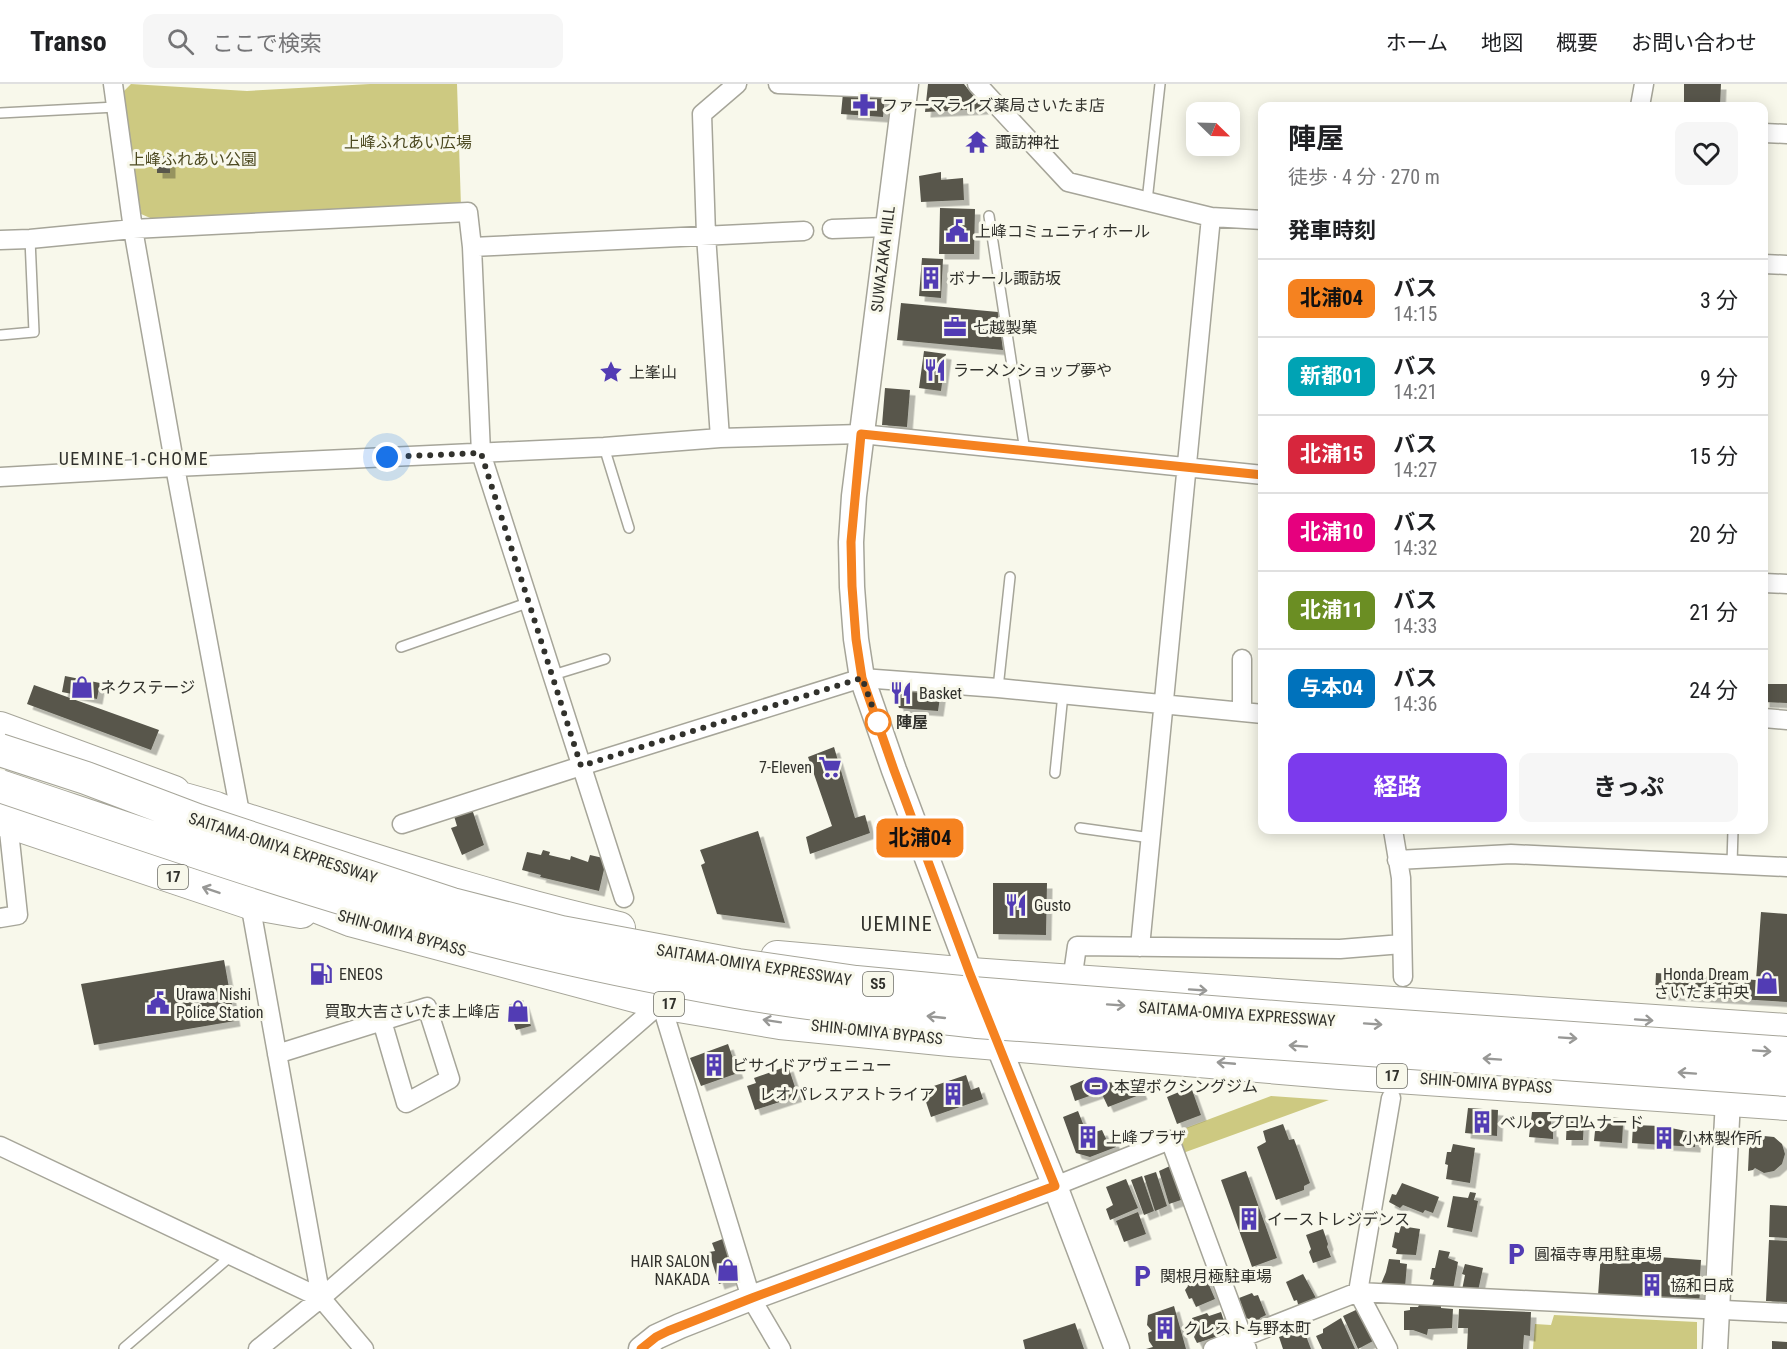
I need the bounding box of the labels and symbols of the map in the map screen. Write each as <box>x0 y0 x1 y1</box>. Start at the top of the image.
pharmacy icon: ファーマライズ薬局さいたま店 <box>851 92 877 118</box>
place label: ファーマライズ薬局さいたま店 <box>882 96 1105 115</box>
north arrow <box>1186 102 1240 156</box>
temple icon: 諏訪神社 <box>964 129 990 155</box>
park label: 上峰ふれあい広場 <box>344 133 472 152</box>
place label: 諏訪神社 <box>995 133 1059 152</box>
park label: 上峰ふれあい公園 <box>129 150 257 169</box>
street label: SUWAZAKA HILL <box>867 204 899 313</box>
public building icon: 上峰コミュニティホール <box>944 218 970 244</box>
place label: 上峰コミュニティホール <box>975 222 1150 241</box>
building icon: ボナール諏訪坂 <box>918 265 944 291</box>
place label: ボナール諏訪坂 <box>949 269 1061 288</box>
office icon: 七越製菓 <box>942 314 968 340</box>
place label: 七越製菓 <box>973 318 1037 337</box>
restaurant icon: ラーメンショップ夢や <box>922 357 948 383</box>
place icon: 上峯山 <box>598 359 624 385</box>
place label: ラーメンショップ夢や <box>953 361 1112 380</box>
place label: 上峯山 <box>629 363 677 382</box>
your location <box>372 442 402 472</box>
district label: UEMINE 1-CHOME <box>59 448 209 469</box>
shop icon: ネクステージ <box>69 674 95 700</box>
place label: ネクステージ <box>100 678 195 697</box>
restaurant icon: Basket <box>888 680 914 706</box>
place label: Basket <box>919 684 962 703</box>
marker: 陣屋 <box>865 709 891 735</box>
place label: 陣屋 <box>896 713 928 732</box>
supermarket icon: 7-Eleven <box>817 754 843 780</box>
place label: 7-Eleven <box>759 758 812 777</box>
street label: SAITAMA-OMIYA EXPRESSWAY <box>186 809 380 888</box>
line badge: 北浦04 <box>878 818 962 858</box>
road number: 17 <box>158 865 188 889</box>
one-way arrow <box>202 883 221 894</box>
restaurant icon: Gusto <box>1003 892 1029 918</box>
place label: Gusto <box>1034 896 1071 915</box>
street label: SHIN-OMIYA BYPASS <box>336 906 468 960</box>
district label: UEMINE <box>861 912 933 936</box>
street label: SAITAMA-OMIYA EXPRESSWAY <box>655 940 853 990</box>
fuel station icon: ENEOS <box>308 961 334 987</box>
place label: ENEOS <box>339 965 383 984</box>
place label: Honda Dream さいたま中央 <box>1653 965 1749 1002</box>
shop icon: Honda Dream さいたま中央 <box>1754 970 1780 996</box>
road number: S5 <box>863 972 893 996</box>
one-way arrow <box>1188 984 1208 995</box>
place label: Urawa Nishi Police Station <box>176 985 264 1022</box>
public building icon: Urawa Nishi Police Station <box>145 990 171 1016</box>
road number: 17 <box>654 992 684 1016</box>
shop icon: 買取大吉さいたま上峰店 <box>505 998 531 1024</box>
street label: SAITAMA-OMIYA EXPRESSWAY <box>1138 998 1337 1030</box>
one-way arrow <box>1106 999 1126 1010</box>
place label: 買取大吉さいたま上峰店 <box>324 1002 500 1021</box>
one-way arrow <box>926 1012 946 1023</box>
one-way arrow <box>763 1015 782 1026</box>
one-way arrow <box>1634 1015 1653 1026</box>
street label: SHIN-OMIYA BYPASS <box>810 1016 944 1048</box>
one-way arrow <box>1363 1019 1383 1030</box>
one-way arrow <box>1557 1032 1577 1043</box>
one-way arrow <box>1288 1040 1308 1051</box>
one-way arrow <box>1752 1046 1772 1057</box>
building icon: ビサイドアヴェニュー <box>701 1052 727 1078</box>
one-way arrow <box>1483 1053 1503 1064</box>
place label: ビサイドアヴェニュー <box>732 1056 892 1075</box>
one-way arrow <box>1217 1057 1236 1068</box>
road number: 17 <box>1377 1064 1407 1088</box>
one-way arrow <box>1677 1067 1697 1078</box>
street label: SHIN-OMIYA BYPASS <box>1419 1069 1553 1097</box>
sports icon: 本望ボクシングジム <box>1083 1073 1109 1099</box>
place label: 本望ボクシングジム <box>1114 1077 1258 1096</box>
building icon: レオパレスアストライア <box>940 1081 966 1107</box>
place label: レオパレスアストライア <box>759 1085 935 1104</box>
building icon: ベル・プロムナード <box>1469 1109 1495 1135</box>
place label: ベル・プロムナード <box>1500 1113 1644 1132</box>
building icon: 上峰プラザ <box>1075 1124 1101 1150</box>
building icon: 小林製作所 <box>1651 1125 1677 1151</box>
place label: 上峰プラザ <box>1106 1128 1186 1147</box>
place label: 小林製作所 <box>1682 1129 1762 1148</box>
building icon: イーストレジデンス <box>1236 1206 1262 1232</box>
place label: イーストレジデンス <box>1267 1210 1410 1229</box>
parking icon: 圓福寺専用駐車場 <box>1503 1241 1529 1267</box>
place label: 圓福寺専用駐車場 <box>1534 1245 1662 1264</box>
place label: HAIR SALON NAKADA <box>630 1252 710 1289</box>
shop icon: HAIR SALON NAKADA <box>715 1257 741 1283</box>
parking icon: 関根月極駐車場 <box>1129 1263 1155 1289</box>
place label: 関根月極駐車場 <box>1160 1267 1272 1286</box>
building icon: 協和日成 <box>1639 1272 1665 1298</box>
place label: 協和日成 <box>1670 1276 1734 1295</box>
building icon: クレスト与野本町 <box>1152 1315 1178 1341</box>
place label: クレスト与野本町 <box>1183 1319 1311 1338</box>

